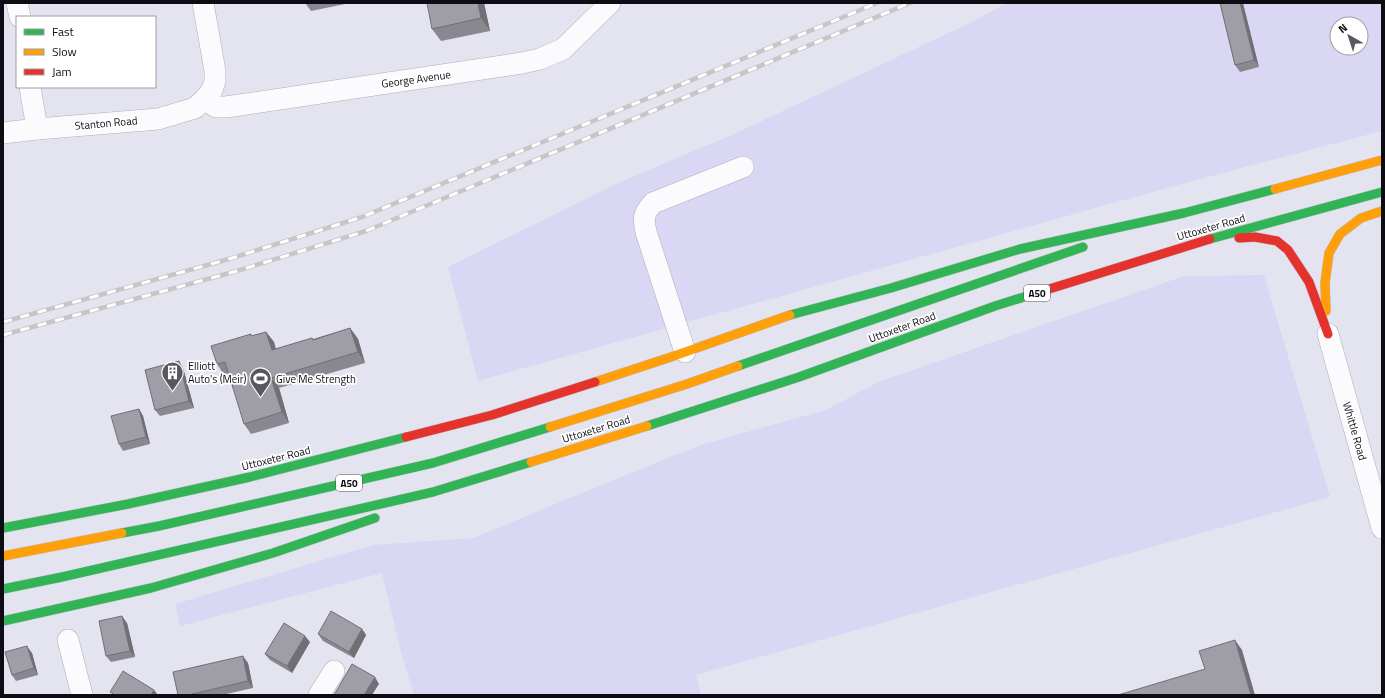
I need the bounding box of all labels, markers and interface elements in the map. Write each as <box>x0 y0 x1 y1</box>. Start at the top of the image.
legend <box>16 16 156 88</box>
north arrow <box>1329 16 1369 56</box>
text: N <box>1335 20 1351 37</box>
text: Fast <box>52 22 75 41</box>
text: Slow <box>52 42 77 61</box>
text: Jam <box>52 62 72 81</box>
street label: George Avenue <box>380 66 452 92</box>
street label: Stanton Road <box>74 112 138 134</box>
street label: Uttoxeter Road <box>1175 210 1247 244</box>
road number: A50 <box>1024 285 1050 301</box>
street label: Uttoxeter Road <box>866 307 938 347</box>
place label: Elliott Auto's (Meir) <box>188 358 246 387</box>
building icon: Elliott Auto's (Meir) <box>159 359 185 392</box>
sports icon: Give Me Strength <box>248 366 274 399</box>
place label: Give Me Strength <box>276 371 356 387</box>
street label: Whittle Road <box>1339 400 1371 462</box>
street label: Uttoxeter Road <box>560 411 632 447</box>
street label: Uttoxeter Road <box>240 442 312 474</box>
road number: A50 <box>336 475 362 491</box>

